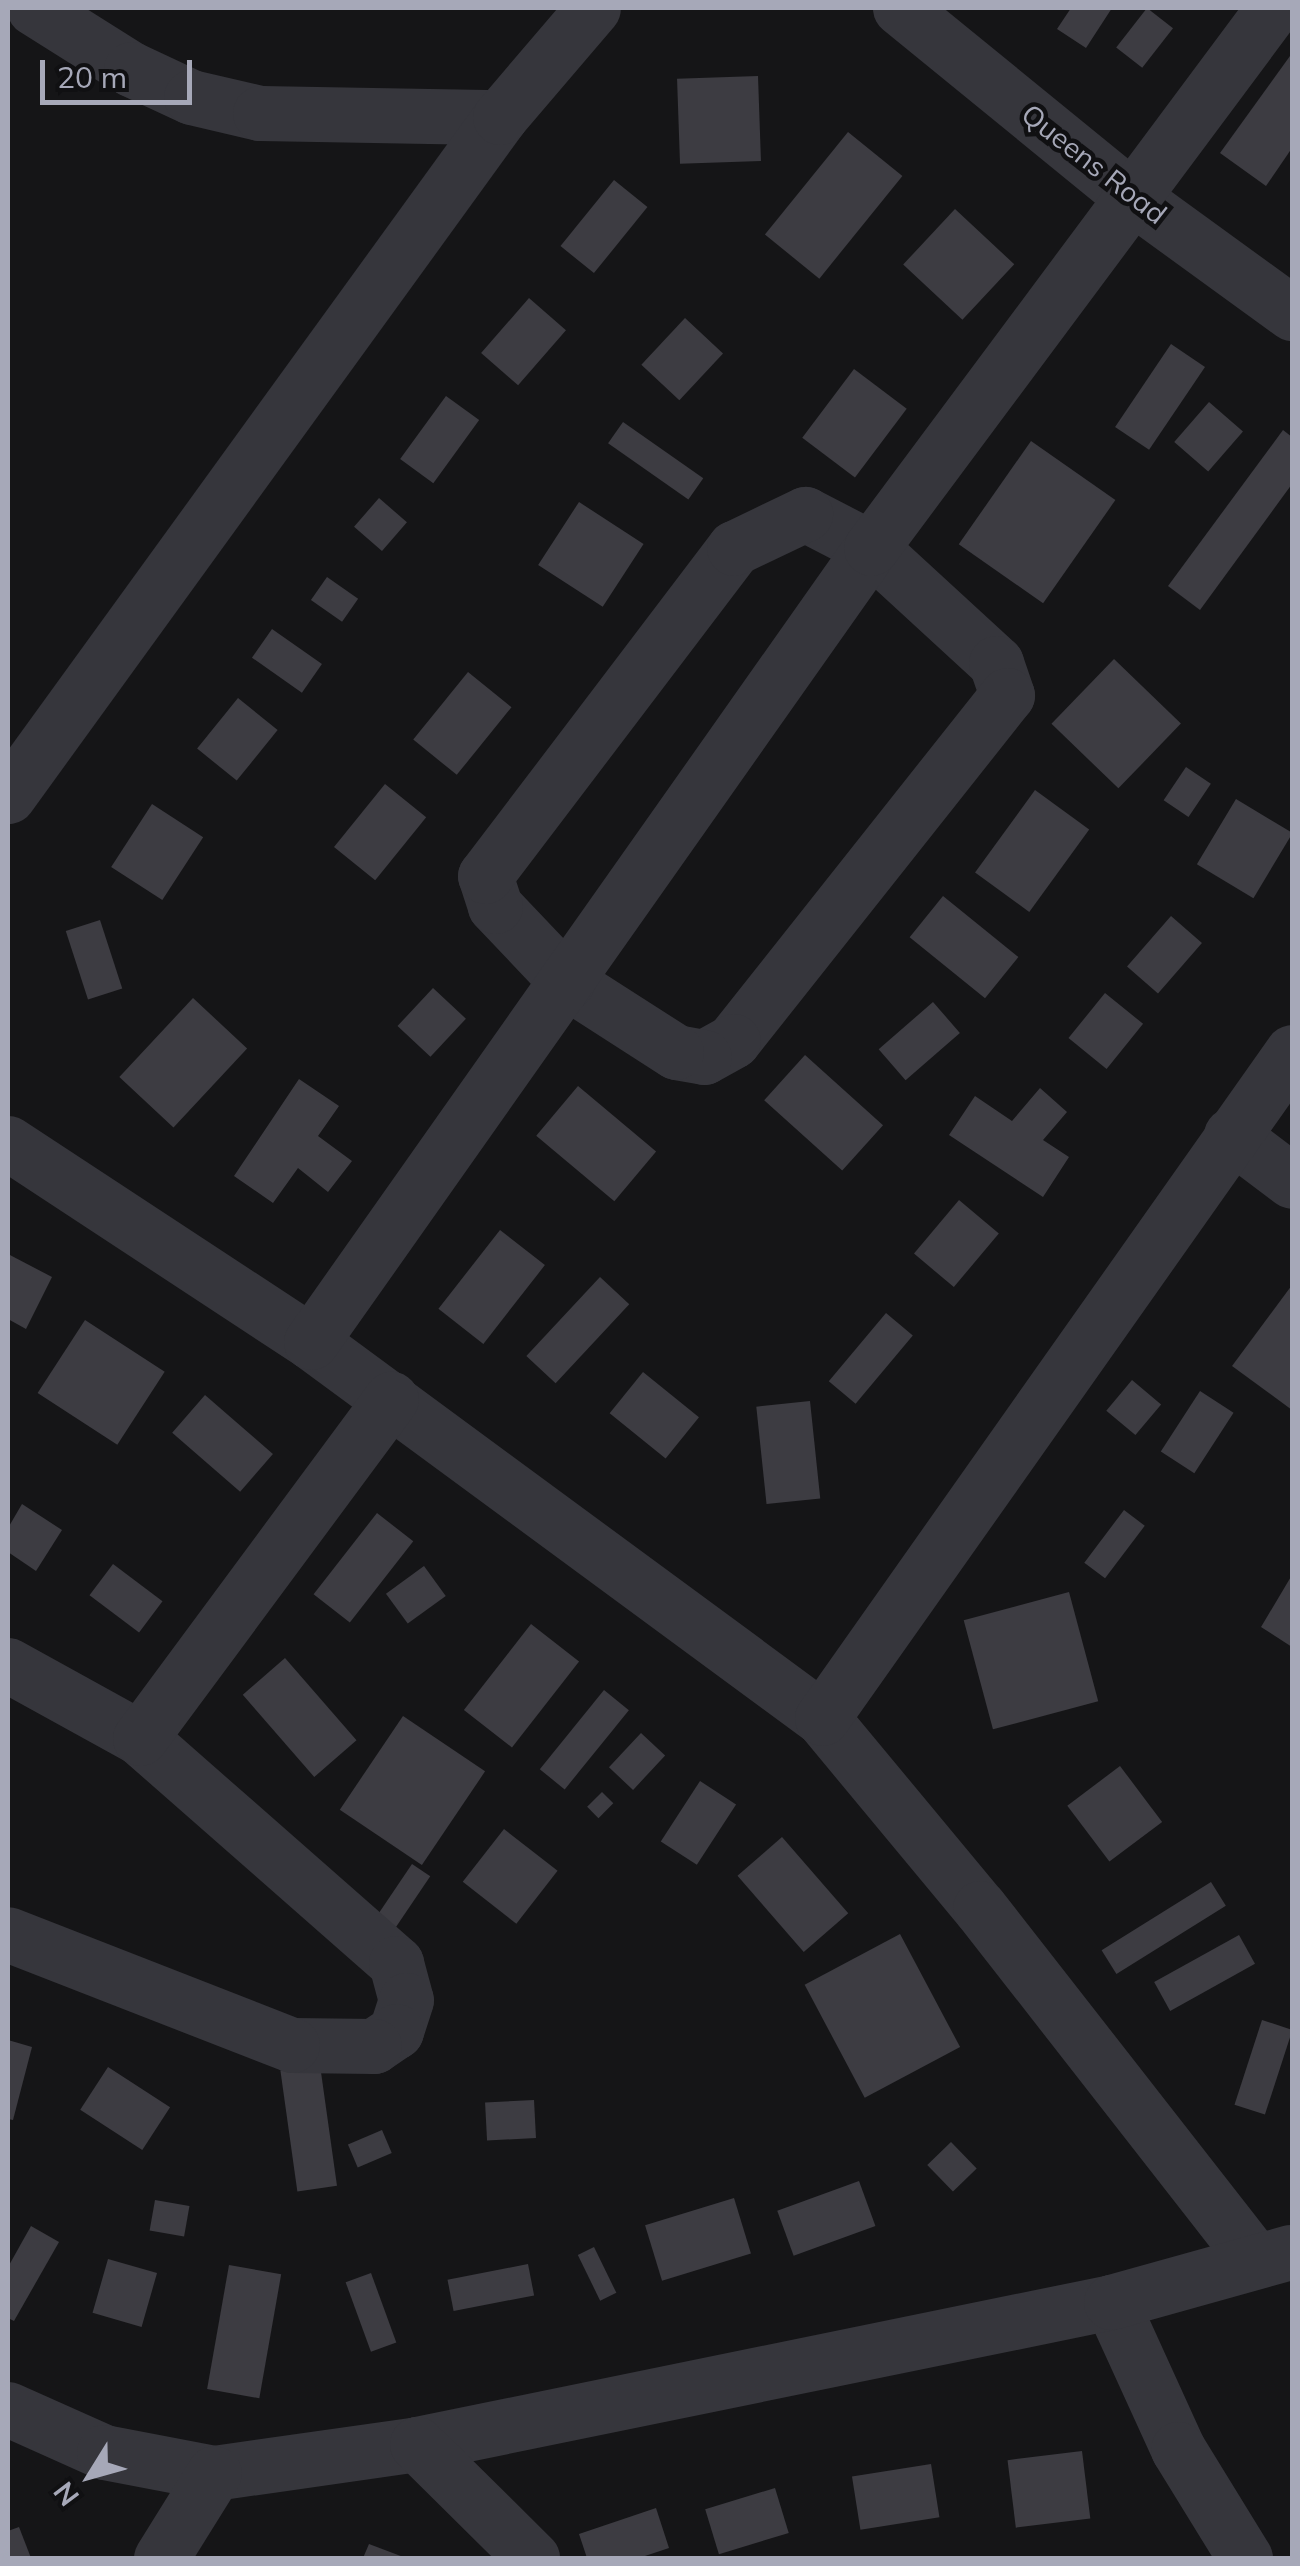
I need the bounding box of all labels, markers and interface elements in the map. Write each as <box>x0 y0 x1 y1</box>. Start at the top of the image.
scale bar <box>45 40 198 102</box>
text: 20 m <box>57 58 127 96</box>
street label: Queens Road <box>1015 97 1173 231</box>
north arrow <box>40 2426 140 2526</box>
text: N <box>45 2475 86 2513</box>

